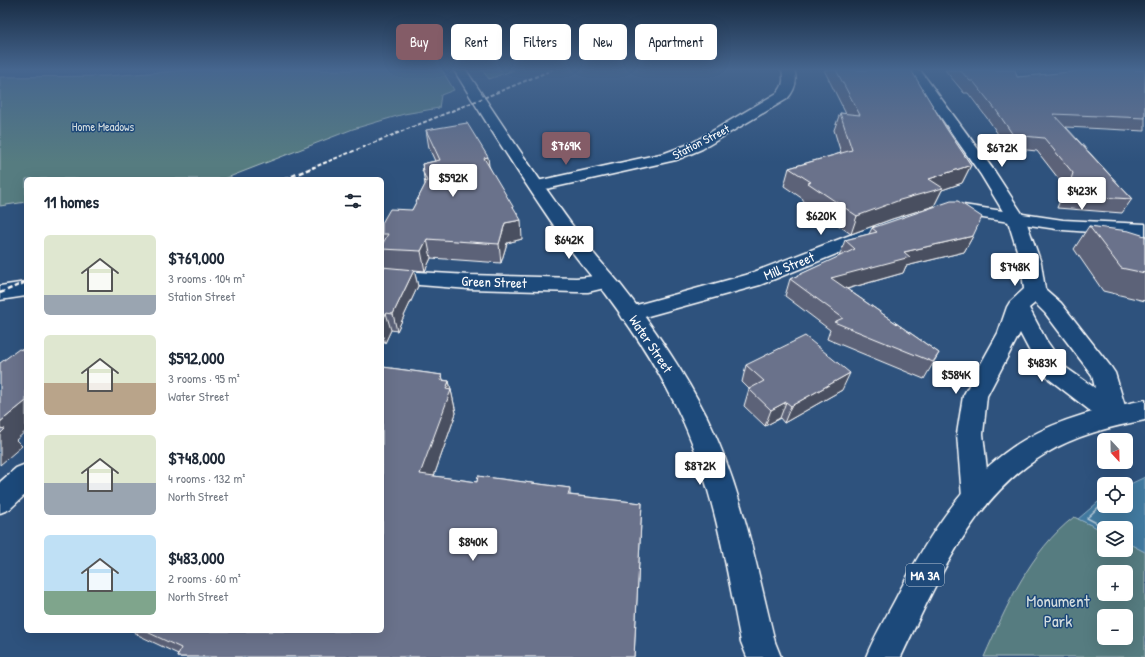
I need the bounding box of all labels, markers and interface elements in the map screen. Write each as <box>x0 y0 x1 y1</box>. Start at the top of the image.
chip: Buy <box>396 24 443 60</box>
chip: Rent <box>451 24 502 60</box>
chip: Filters <box>510 24 571 60</box>
chip: New <box>579 24 627 60</box>
chip: Apartment <box>635 24 717 60</box>
park label: Home Meadows <box>72 118 135 135</box>
street label: Station Street <box>669 119 733 163</box>
pin: $769K <box>538 132 594 166</box>
pin: $672K <box>974 134 1030 168</box>
text: $769K <box>551 136 581 154</box>
text: $672K <box>986 138 1018 156</box>
pin: $592K <box>425 164 481 198</box>
text: $592K <box>438 168 468 186</box>
pin: $423K <box>1054 177 1110 211</box>
text: $423K <box>1067 181 1097 199</box>
text: 11 homes <box>44 190 99 213</box>
icon: filters <box>342 190 364 212</box>
pin: $620K <box>793 202 849 236</box>
text: $620K <box>806 206 836 224</box>
pin: $642K <box>541 226 597 260</box>
text: $642K <box>554 230 584 248</box>
text: $769,000 <box>168 246 224 269</box>
street label: Mill Street <box>761 247 817 284</box>
icon: home <box>76 251 124 299</box>
pin: $748K <box>987 253 1043 287</box>
text: $748K <box>1000 257 1030 275</box>
text: 3 rooms · 104 m² <box>168 269 245 287</box>
street label: Green Street <box>461 271 527 292</box>
text: Station Street <box>168 287 235 305</box>
street label: Water Street <box>625 311 678 376</box>
text: $592,000 <box>168 346 224 369</box>
pin: $483K <box>1014 349 1070 383</box>
icon: home <box>76 351 124 399</box>
text: $483K <box>1027 353 1057 371</box>
pin: $584K <box>928 361 984 395</box>
text: $584K <box>941 365 971 383</box>
text: 3 rooms · 95 m² <box>168 369 240 387</box>
text: Water Street <box>168 387 229 405</box>
north arrow <box>1097 433 1133 469</box>
map controls <box>1097 433 1133 645</box>
text: $748,000 <box>168 446 225 469</box>
icon: home <box>76 451 124 499</box>
pin: $872K <box>672 452 728 486</box>
text: $872K <box>684 456 716 474</box>
text: 4 rooms · 132 m² <box>168 469 245 487</box>
button: locate <box>1097 477 1133 513</box>
text: North Street <box>168 487 228 505</box>
button: layers <box>1097 521 1133 557</box>
pin: $840K <box>445 528 501 562</box>
text: $840K <box>458 532 488 550</box>
text: $483,000 <box>168 546 224 569</box>
icon: home <box>76 551 124 599</box>
road number: MA 3A <box>906 564 944 586</box>
button: + <box>1097 565 1133 601</box>
text: 2 rooms · 60 m² <box>168 569 241 587</box>
text: North Street <box>168 587 228 605</box>
park label: Monument Park <box>1026 589 1091 632</box>
button: − <box>1097 609 1133 645</box>

